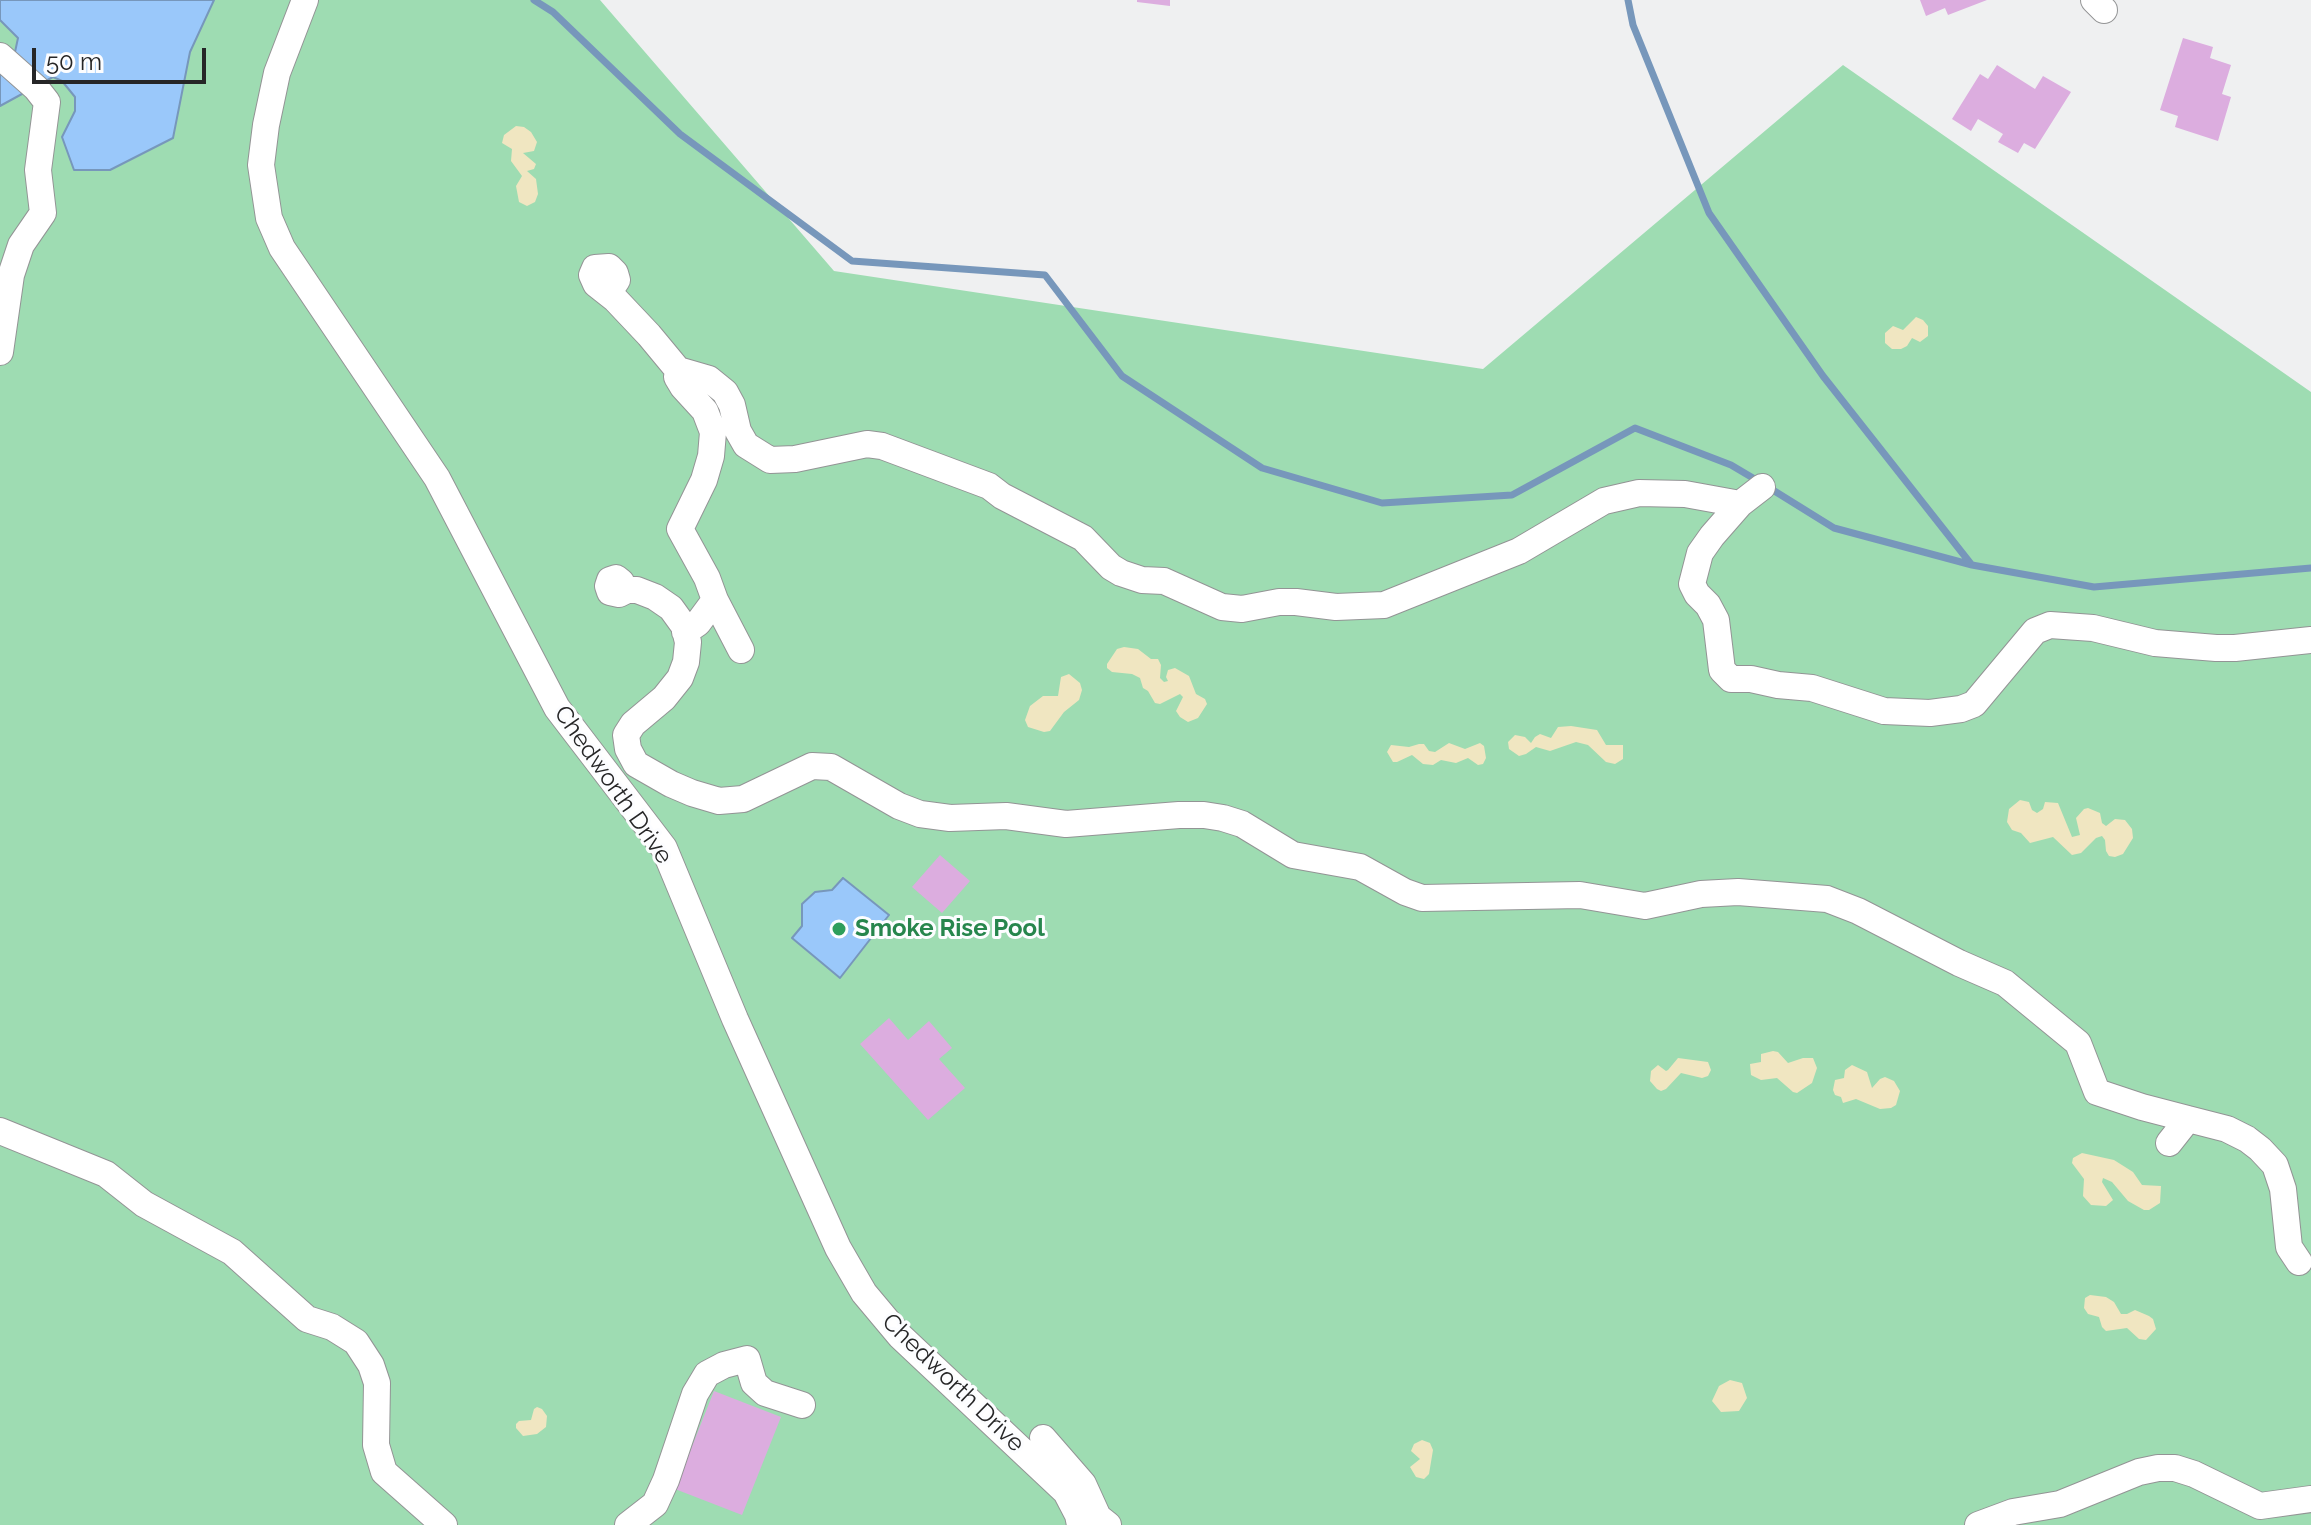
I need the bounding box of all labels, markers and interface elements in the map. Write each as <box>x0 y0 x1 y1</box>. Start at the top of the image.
scale bar <box>36 32 210 82</box>
text: 50 m <box>46 47 102 76</box>
street label: Chedworth Drive <box>548 700 678 870</box>
place label: Smoke Rise Pool <box>855 915 1045 943</box>
marker: Smoke Rise Pool <box>830 920 848 938</box>
street label: Chedworth Drive <box>876 1308 1030 1458</box>

